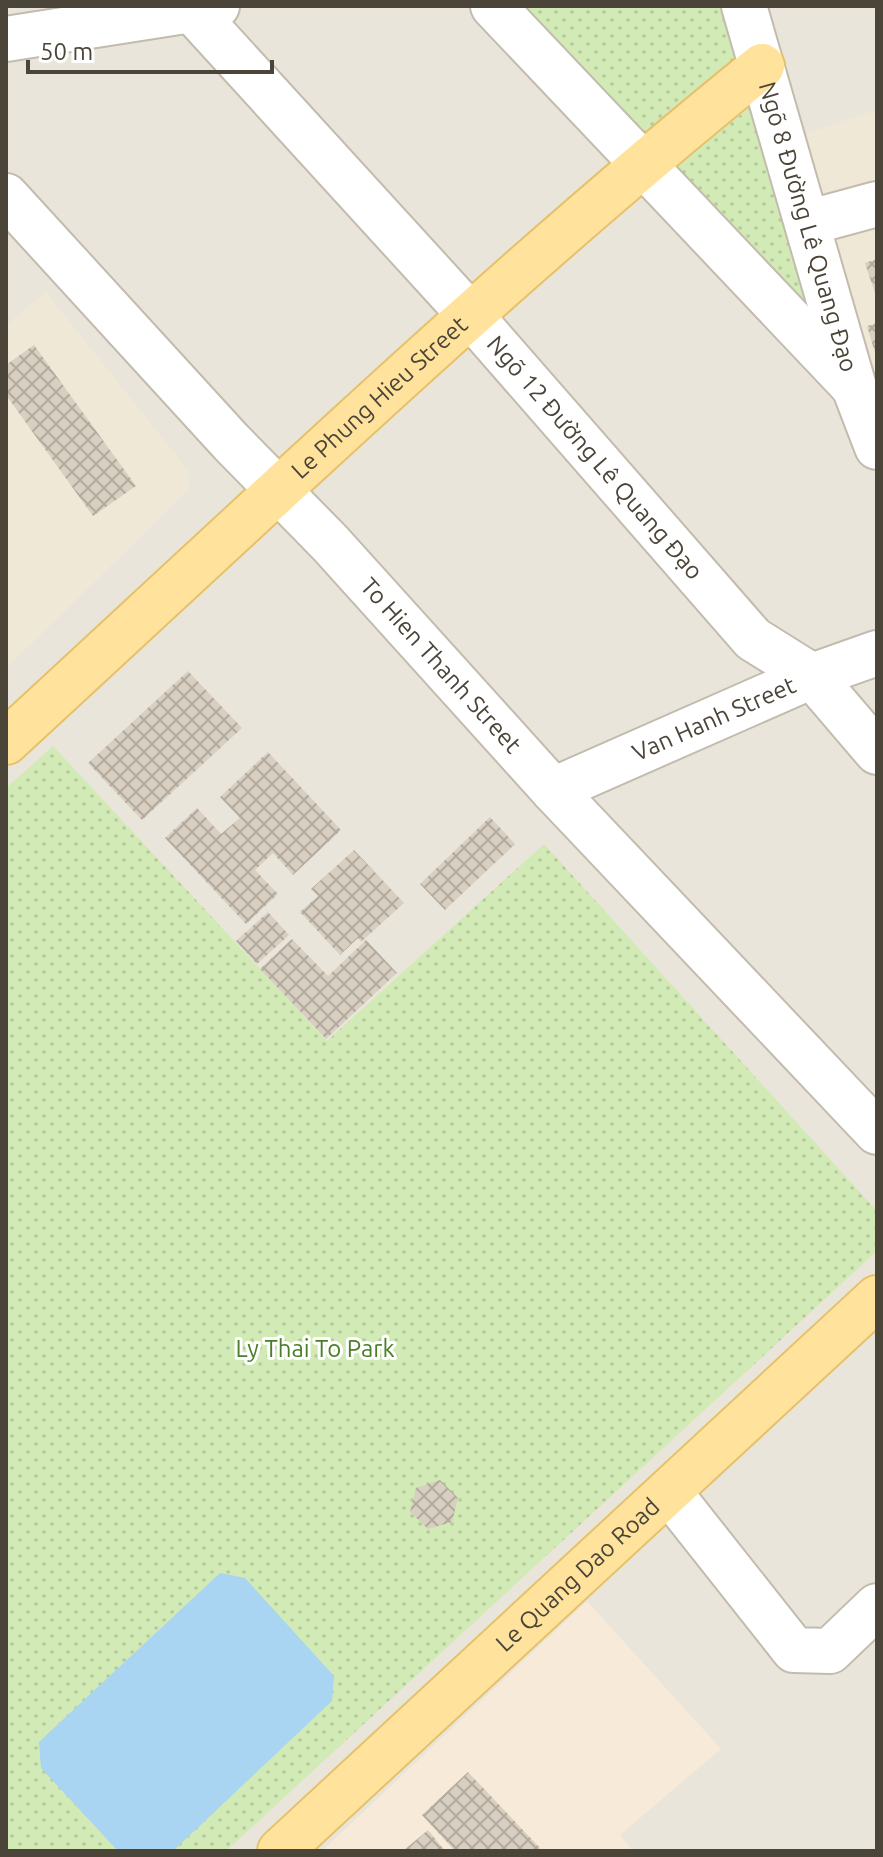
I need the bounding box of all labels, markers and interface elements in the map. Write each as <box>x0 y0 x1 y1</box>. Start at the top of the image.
scale bar <box>28 24 272 74</box>
text: 50 m <box>40 38 93 65</box>
street label: Ngõ 8 Đường Lê Quang Đạo <box>754 79 863 375</box>
street label: Le Phung Hieu Street <box>286 310 473 484</box>
street label: Ngõ 12 Đường Lê Quang Đạo <box>482 330 709 585</box>
street label: To Hien Thanh Street <box>355 572 527 759</box>
street label: Van Hanh Street <box>628 671 800 766</box>
park label: Ly Thai To Park <box>235 1335 395 1362</box>
street label: Le Quang Dao Road <box>490 1492 665 1657</box>

